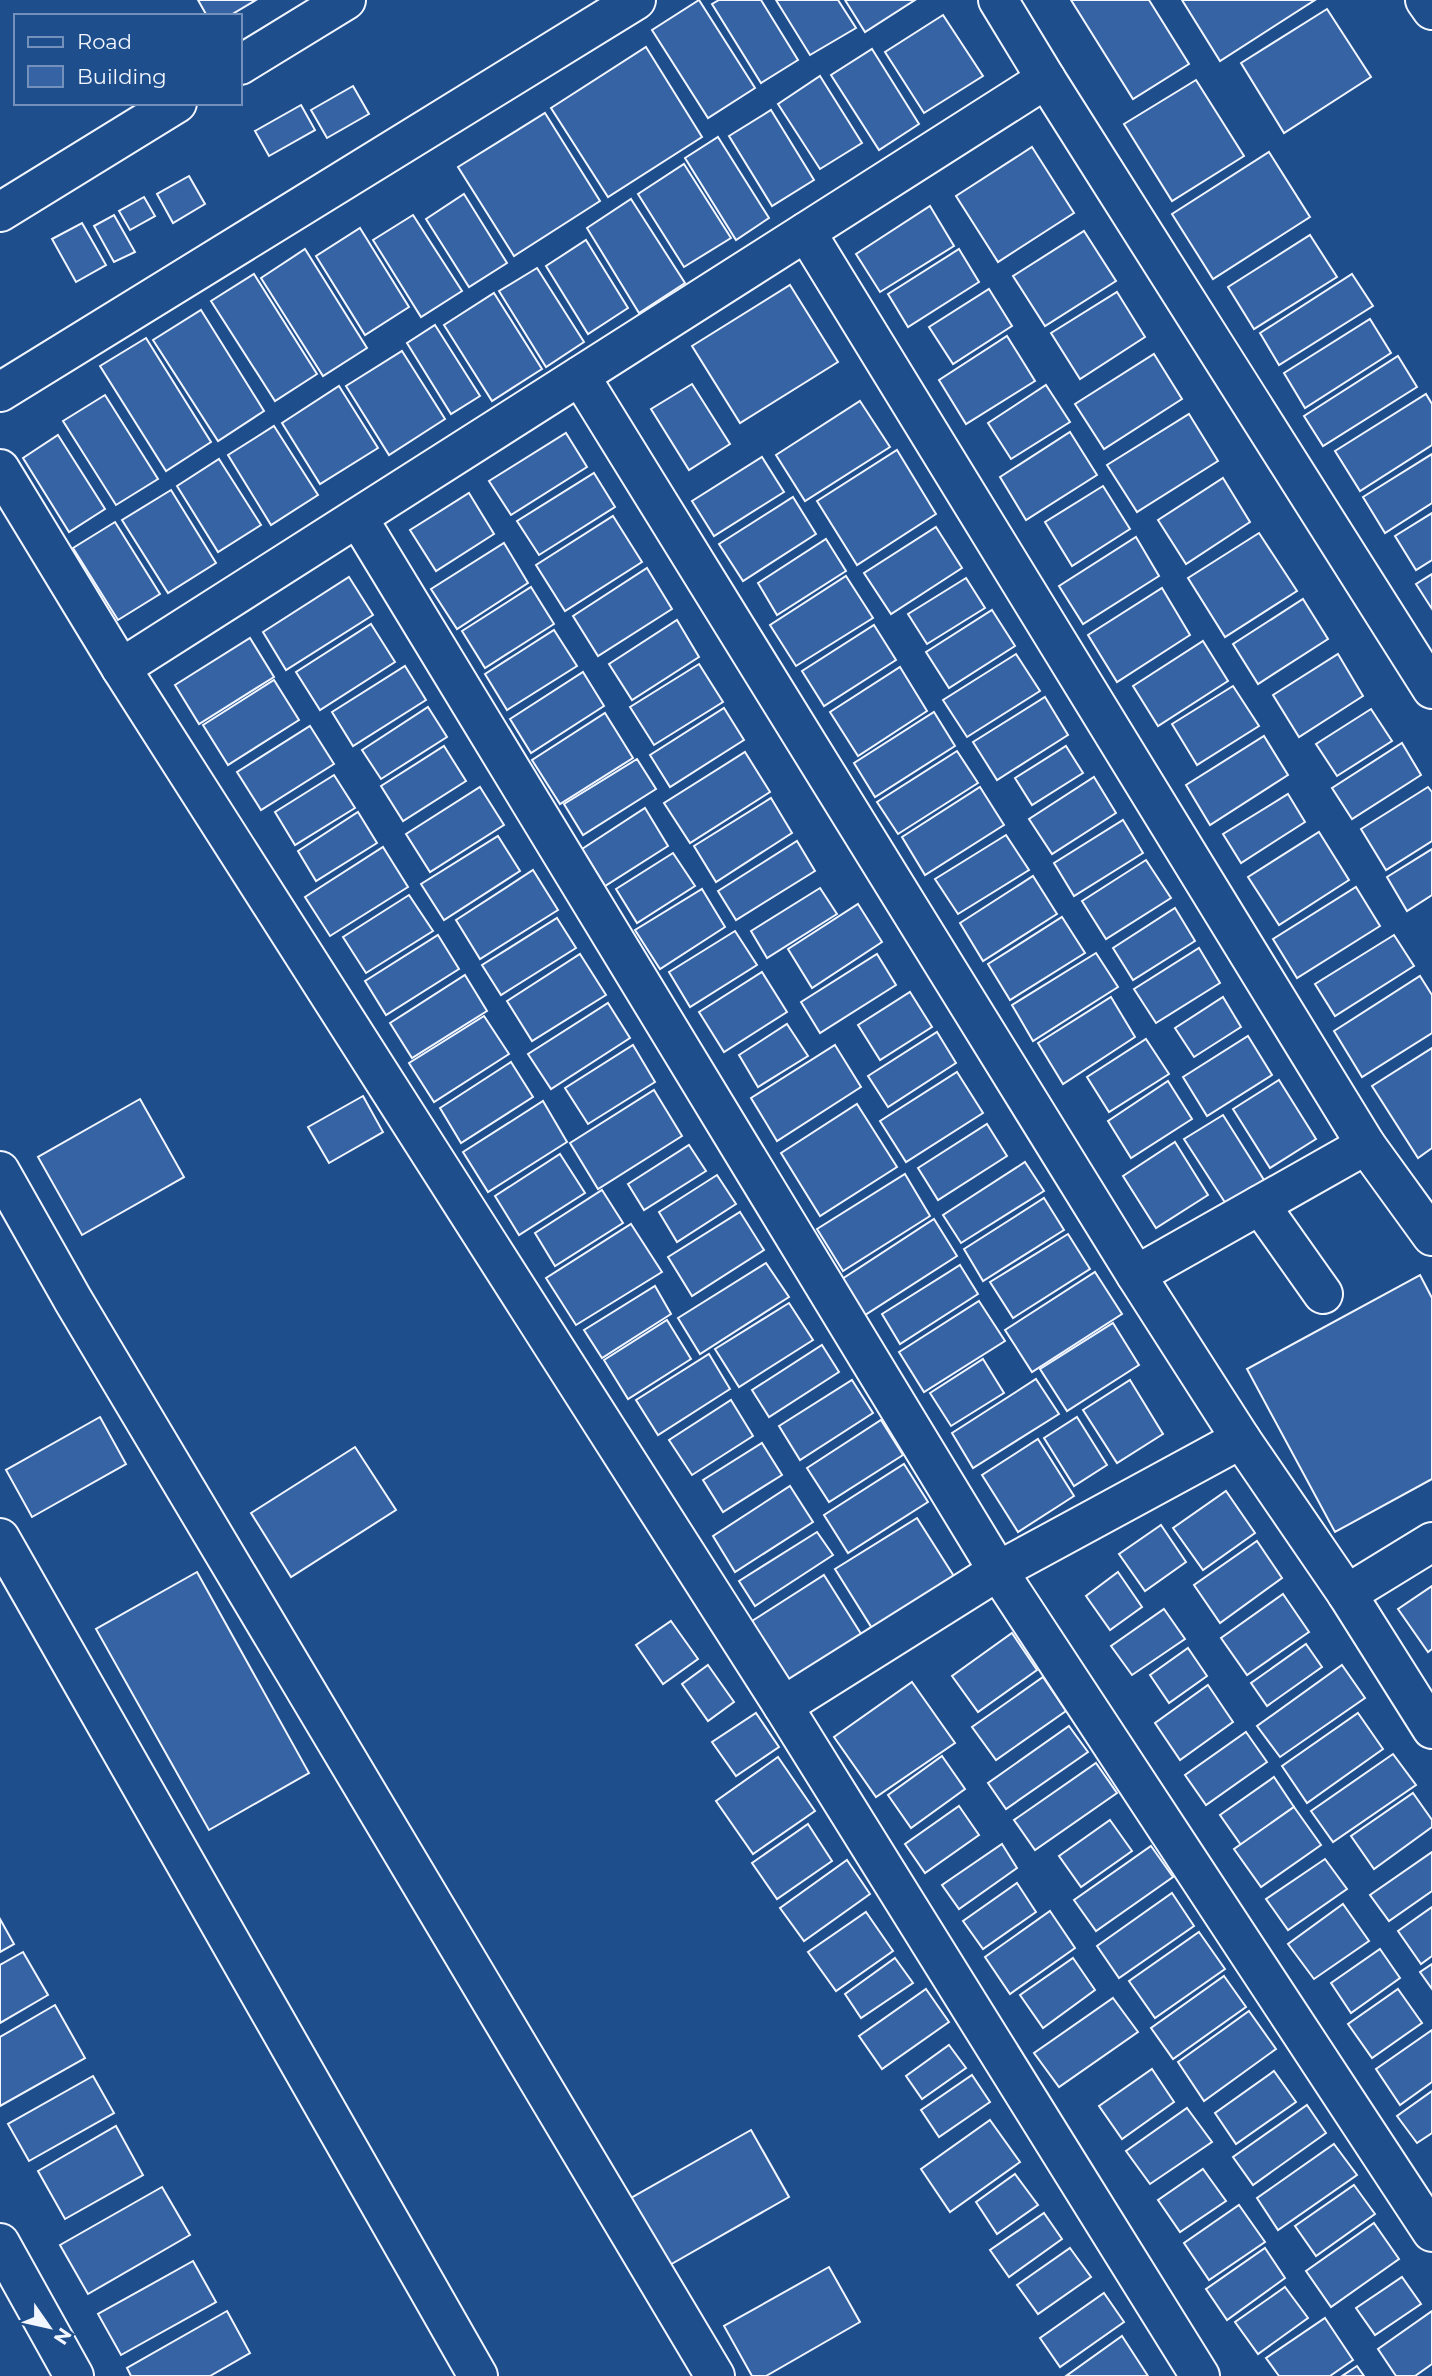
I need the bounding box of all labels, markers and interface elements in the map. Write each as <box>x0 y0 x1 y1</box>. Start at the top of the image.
legend <box>14 14 242 105</box>
text: Road <box>77 29 132 54</box>
text: Building <box>77 64 167 89</box>
north arrow <box>14 2292 84 2362</box>
text: N <box>49 2323 77 2349</box>

